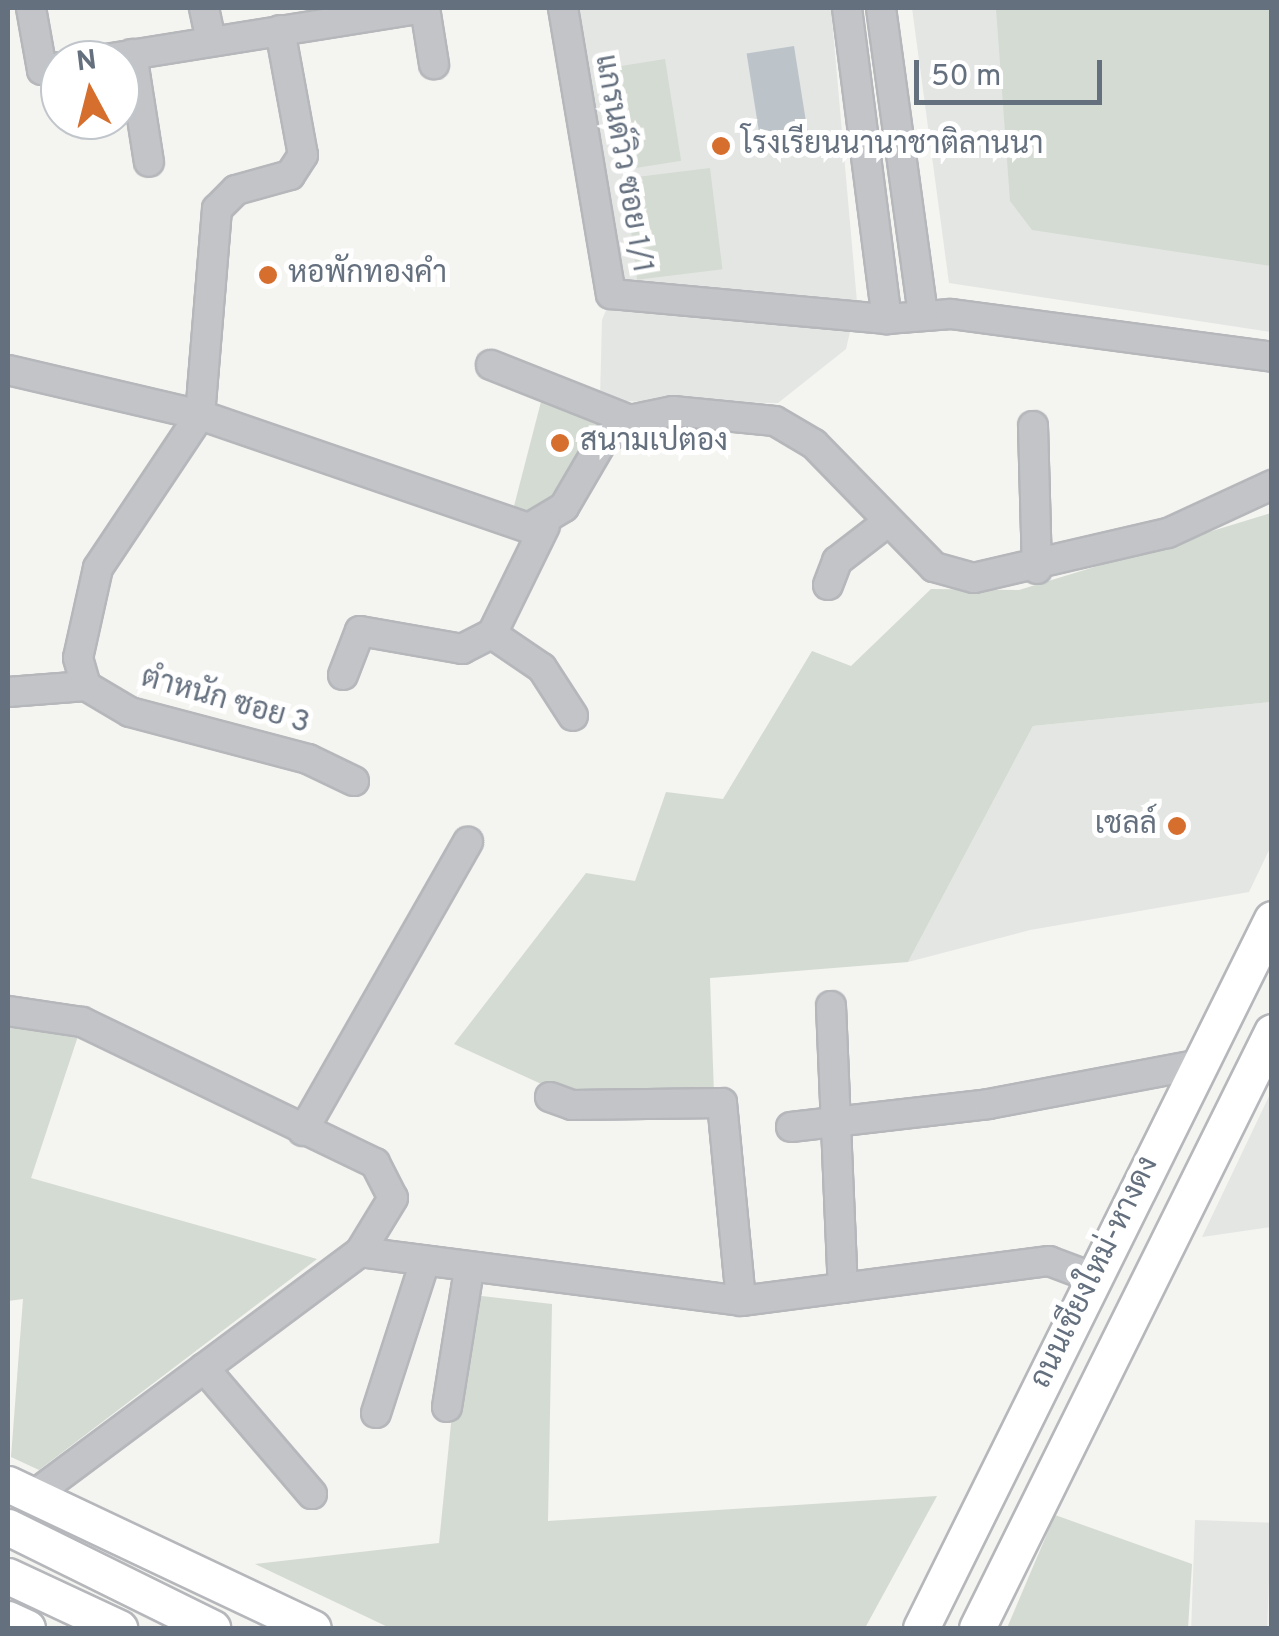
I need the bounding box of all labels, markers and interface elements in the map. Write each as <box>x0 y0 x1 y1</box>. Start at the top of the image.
north arrow <box>40 40 140 140</box>
scale bar <box>919 40 1106 102</box>
text: N <box>74 43 99 81</box>
street label: แกรนด์วิว ซอย 1/1 <box>585 52 659 276</box>
text: 50 m <box>931 59 1001 96</box>
place label: โรงเรียนนานาชาติลานนา <box>741 128 1044 164</box>
marker: โรงเรียนนานาชาติลานนา <box>710 135 732 157</box>
place label: หอพักทองคำ <box>288 257 447 293</box>
marker: หอพักทองคำ <box>257 264 279 286</box>
place label: สนามเปตอง <box>580 425 728 461</box>
marker: สนามเปตอง <box>549 432 571 454</box>
street label: ตำหนัก ซอย 3 <box>137 661 313 743</box>
place label: เชลล์ <box>1095 808 1157 844</box>
marker: เชลล์ <box>1166 815 1188 837</box>
street label: ถนนเชียงใหม่-หางดง <box>1024 1151 1168 1395</box>

